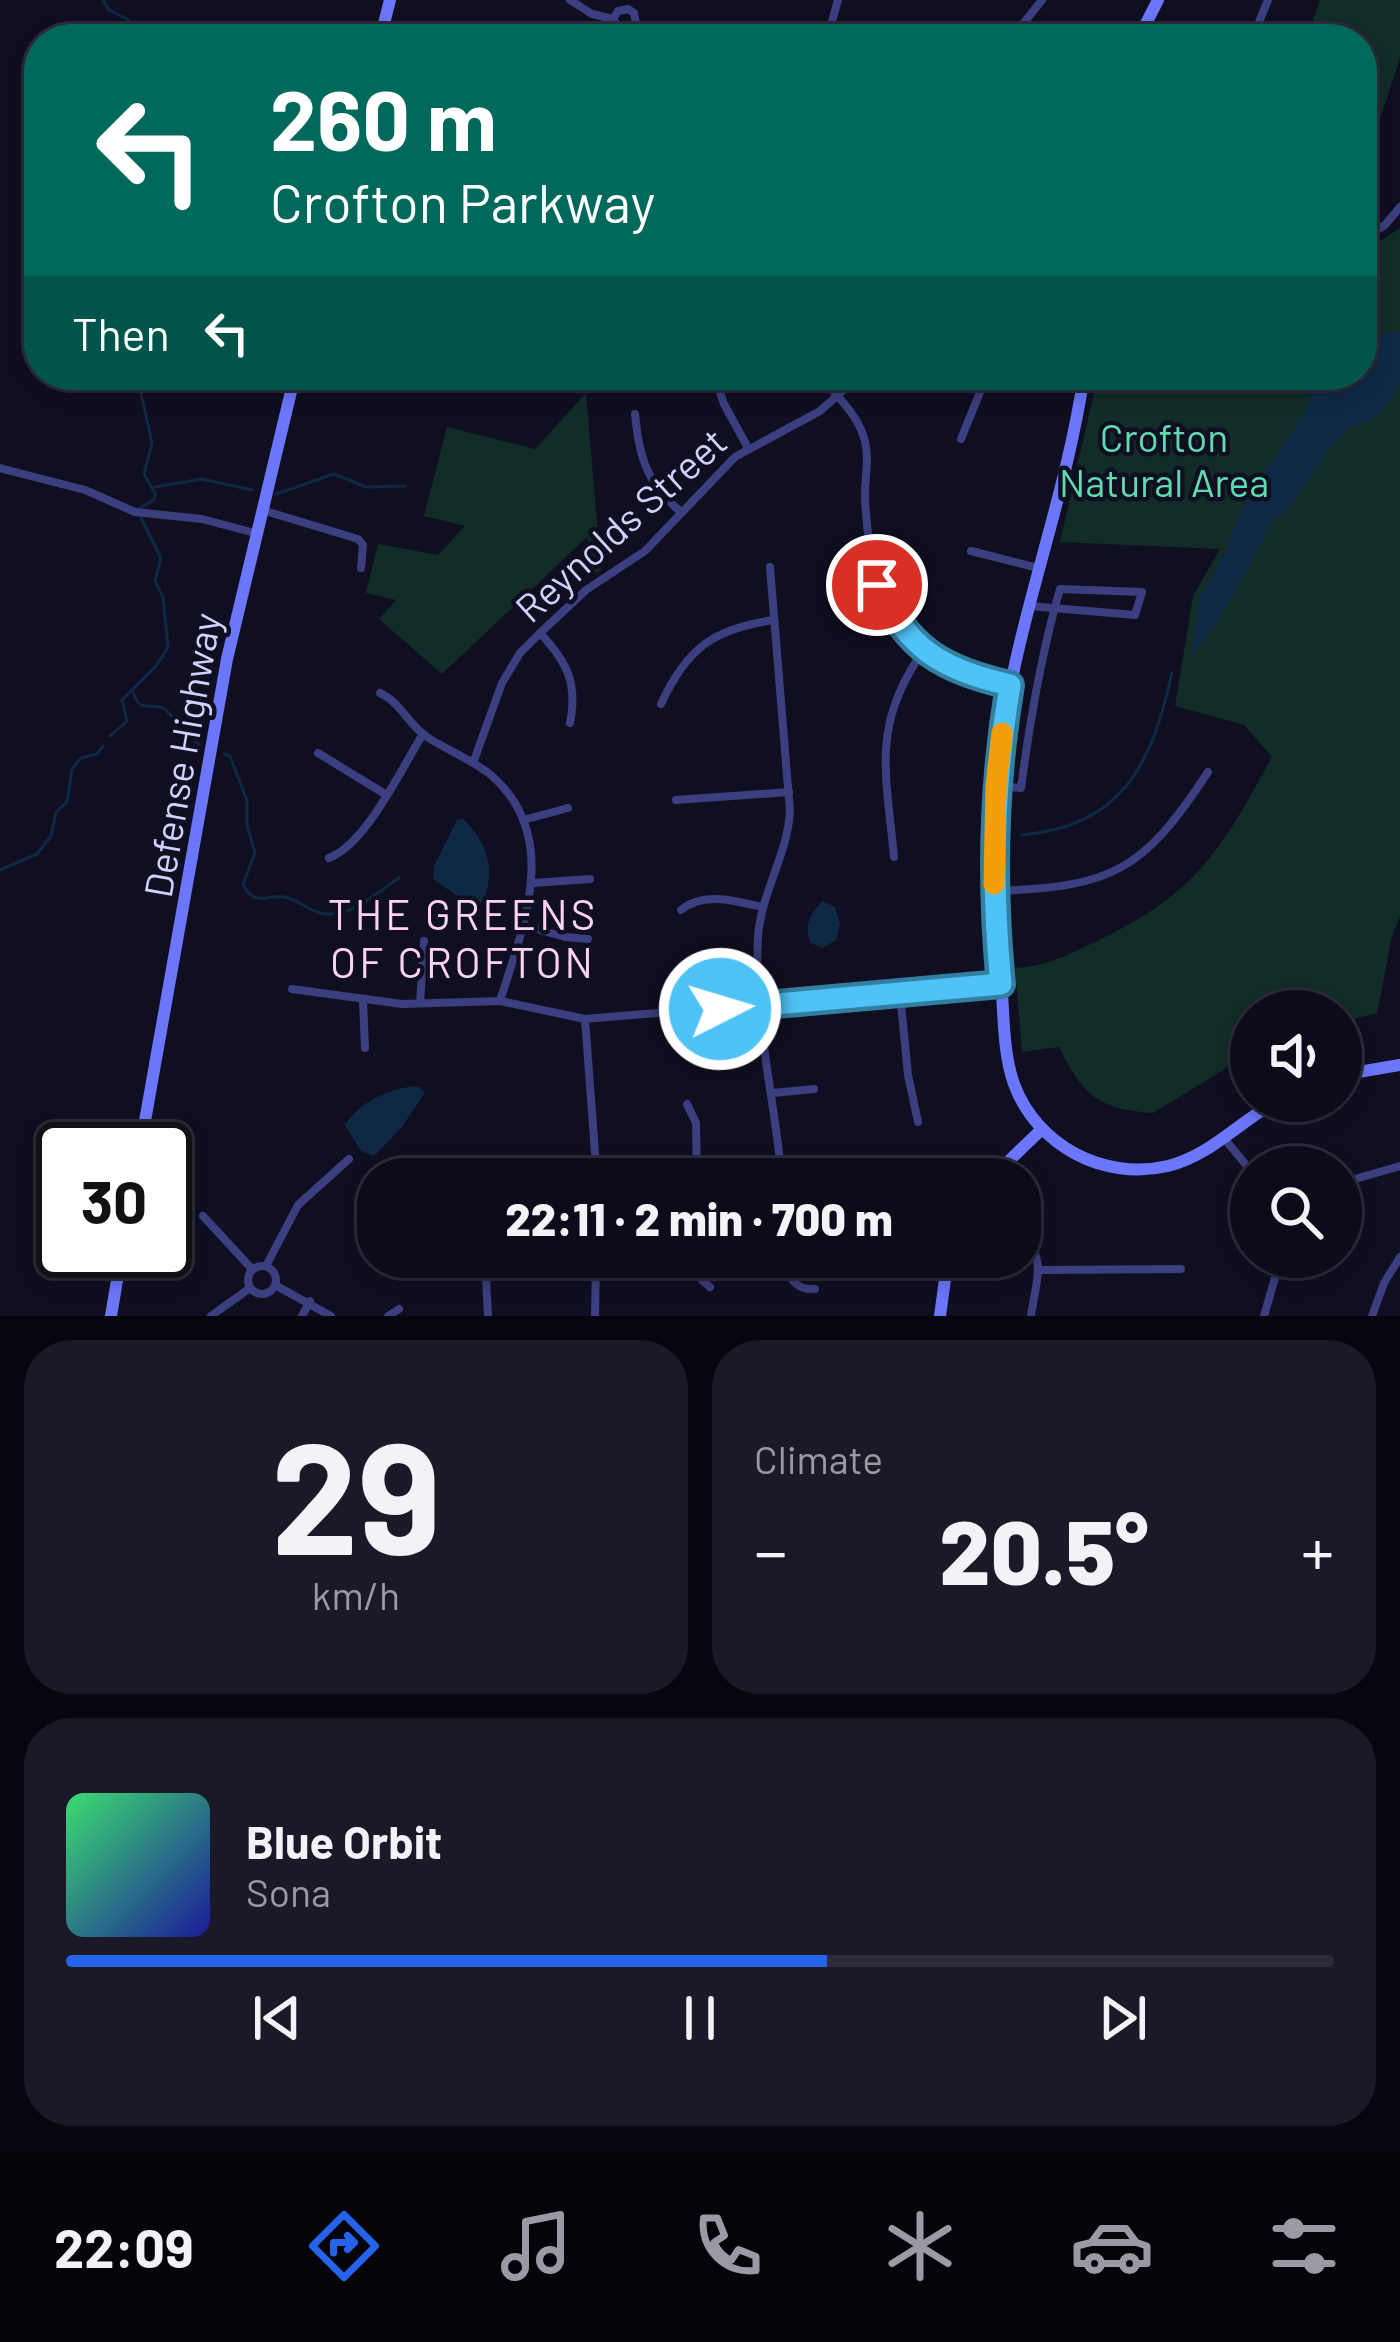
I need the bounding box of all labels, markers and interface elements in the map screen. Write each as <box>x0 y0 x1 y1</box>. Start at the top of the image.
text: 260 m <box>270 67 497 168</box>
icon: left <box>72 72 228 228</box>
text: Crofton Parkway <box>270 169 655 234</box>
icon: left <box>194 300 260 366</box>
text: Then <box>72 306 170 360</box>
park label: Crofton Natural Area <box>1059 413 1269 505</box>
street label: Reynolds Street <box>505 417 735 631</box>
pin <box>826 534 928 636</box>
icon: arrive <box>844 552 910 618</box>
street label: Defense Highway <box>133 609 229 901</box>
district label: THE GREENS OF CROFTON <box>328 888 598 986</box>
position arrow <box>657 946 783 1072</box>
map controls <box>1230 990 1362 1278</box>
button: sound <box>1230 990 1362 1122</box>
speed limit sign: 30 <box>36 1122 192 1278</box>
button: search <box>1230 1146 1362 1278</box>
text: 22:11 · 2 min · 700 m <box>505 1191 893 1245</box>
text: 29 <box>271 1399 441 1586</box>
text: Climate <box>754 1435 883 1482</box>
text: 20.5° <box>939 1495 1149 1603</box>
text: − <box>754 1510 787 1589</box>
text: + <box>1301 1510 1334 1589</box>
text: km/h <box>312 1571 400 1618</box>
text: Blue Orbit <box>246 1814 442 1868</box>
text: Sona <box>246 1868 331 1915</box>
icon: previous <box>244 1985 310 2051</box>
icon: pause <box>667 1985 733 2051</box>
icon: next <box>1090 1985 1156 2051</box>
icon: directions <box>302 2204 386 2288</box>
icon: music <box>494 2204 578 2288</box>
icon: phone <box>686 2204 770 2288</box>
icon: climate <box>878 2204 962 2288</box>
icon: car <box>1070 2204 1154 2288</box>
icon: filters <box>1262 2204 1346 2288</box>
text: 22:09 <box>54 2214 194 2279</box>

